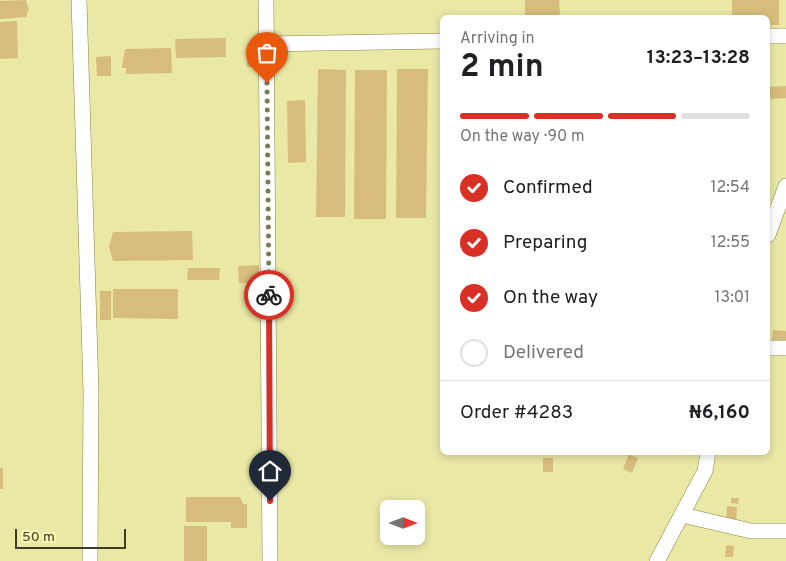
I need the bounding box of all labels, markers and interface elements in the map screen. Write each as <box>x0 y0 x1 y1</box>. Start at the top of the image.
text: Arriving in <box>460 29 535 49</box>
pin <box>246 32 288 83</box>
icon: bag <box>253 39 281 67</box>
text: 13:23–13:28 <box>647 46 750 70</box>
text: 2 min <box>460 48 544 88</box>
text: On the way · 90 m <box>460 127 585 147</box>
icon: check <box>460 174 488 202</box>
text: Confirmed <box>503 176 593 200</box>
text: 12:54 <box>710 178 750 198</box>
icon: check <box>460 229 488 257</box>
text: Preparing <box>503 231 587 255</box>
text: 12:55 <box>711 233 750 253</box>
courier <box>244 270 294 320</box>
icon: bike <box>255 281 283 309</box>
icon: check <box>460 284 488 312</box>
text: On the way <box>503 286 598 310</box>
text: 13:01 <box>715 288 750 308</box>
text: Delivered <box>503 341 584 365</box>
text: Order #4283 <box>460 401 573 425</box>
text: ₦6,160 <box>689 401 750 425</box>
pin <box>249 450 291 501</box>
icon: home <box>256 457 284 485</box>
north arrow <box>380 500 425 545</box>
map controls <box>380 500 425 545</box>
scale bar <box>15 526 126 549</box>
text: 50 m <box>22 529 55 546</box>

